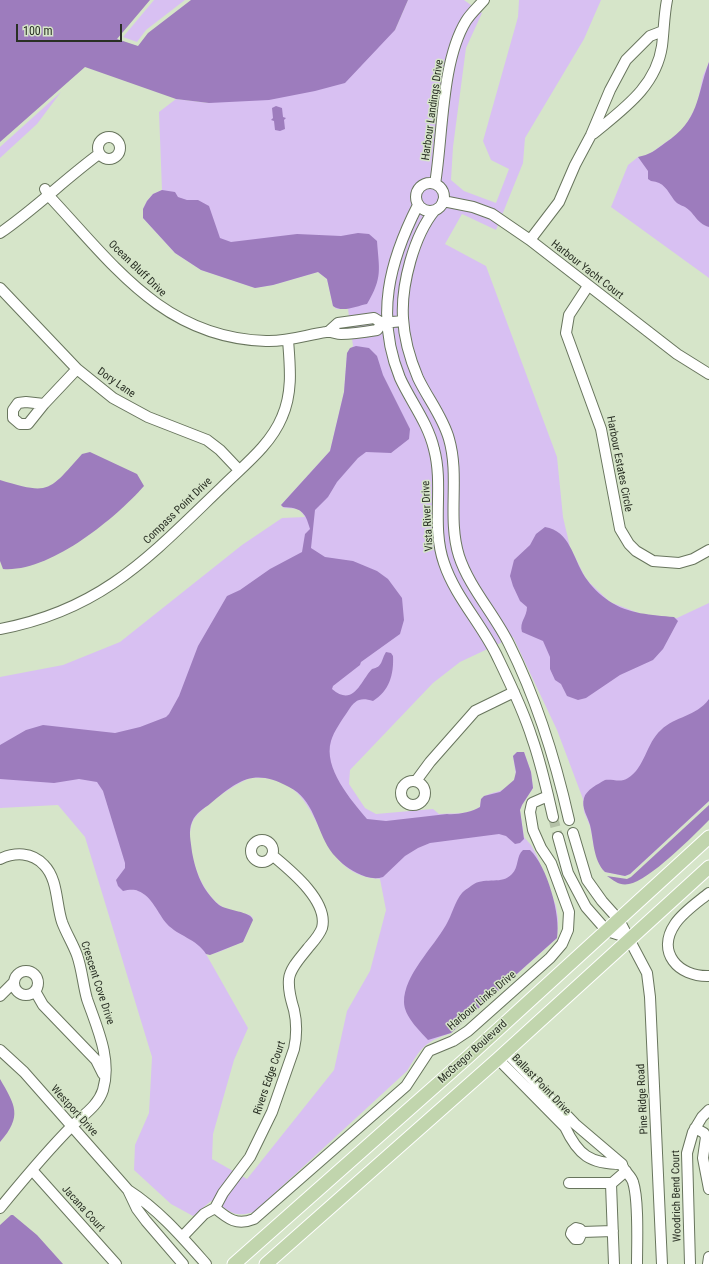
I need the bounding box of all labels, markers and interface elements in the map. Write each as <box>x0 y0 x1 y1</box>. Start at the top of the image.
scale bar <box>18 16 124 42</box>
text: 100 m <box>23 24 53 38</box>
street label: Harbour Landings Drive <box>419 59 447 161</box>
street label: Ocean Bluff Drive <box>105 238 169 300</box>
street label: Harbour Yacht Court <box>548 238 626 302</box>
street label: Dory Lane <box>94 365 138 401</box>
street label: Harbour Estates Circle <box>603 415 635 513</box>
street label: Compass Point Drive <box>141 475 215 547</box>
street label: Vista River Drive <box>420 480 436 552</box>
street label: Crescent Cove Drive <box>77 940 117 1026</box>
street label: Harbour Links Drive <box>445 969 519 1033</box>
street label: McGregor Boulevard <box>436 1018 510 1086</box>
street label: Rivers Edge Court <box>251 1039 289 1117</box>
street label: Ballast Point Drive <box>509 1052 573 1118</box>
street label: Pine Ridge Road <box>635 1063 651 1135</box>
street label: Westport Drive <box>48 1083 100 1139</box>
street label: Woodrich Bend Court <box>670 1150 684 1242</box>
street label: Jacana Court <box>59 1183 107 1235</box>

